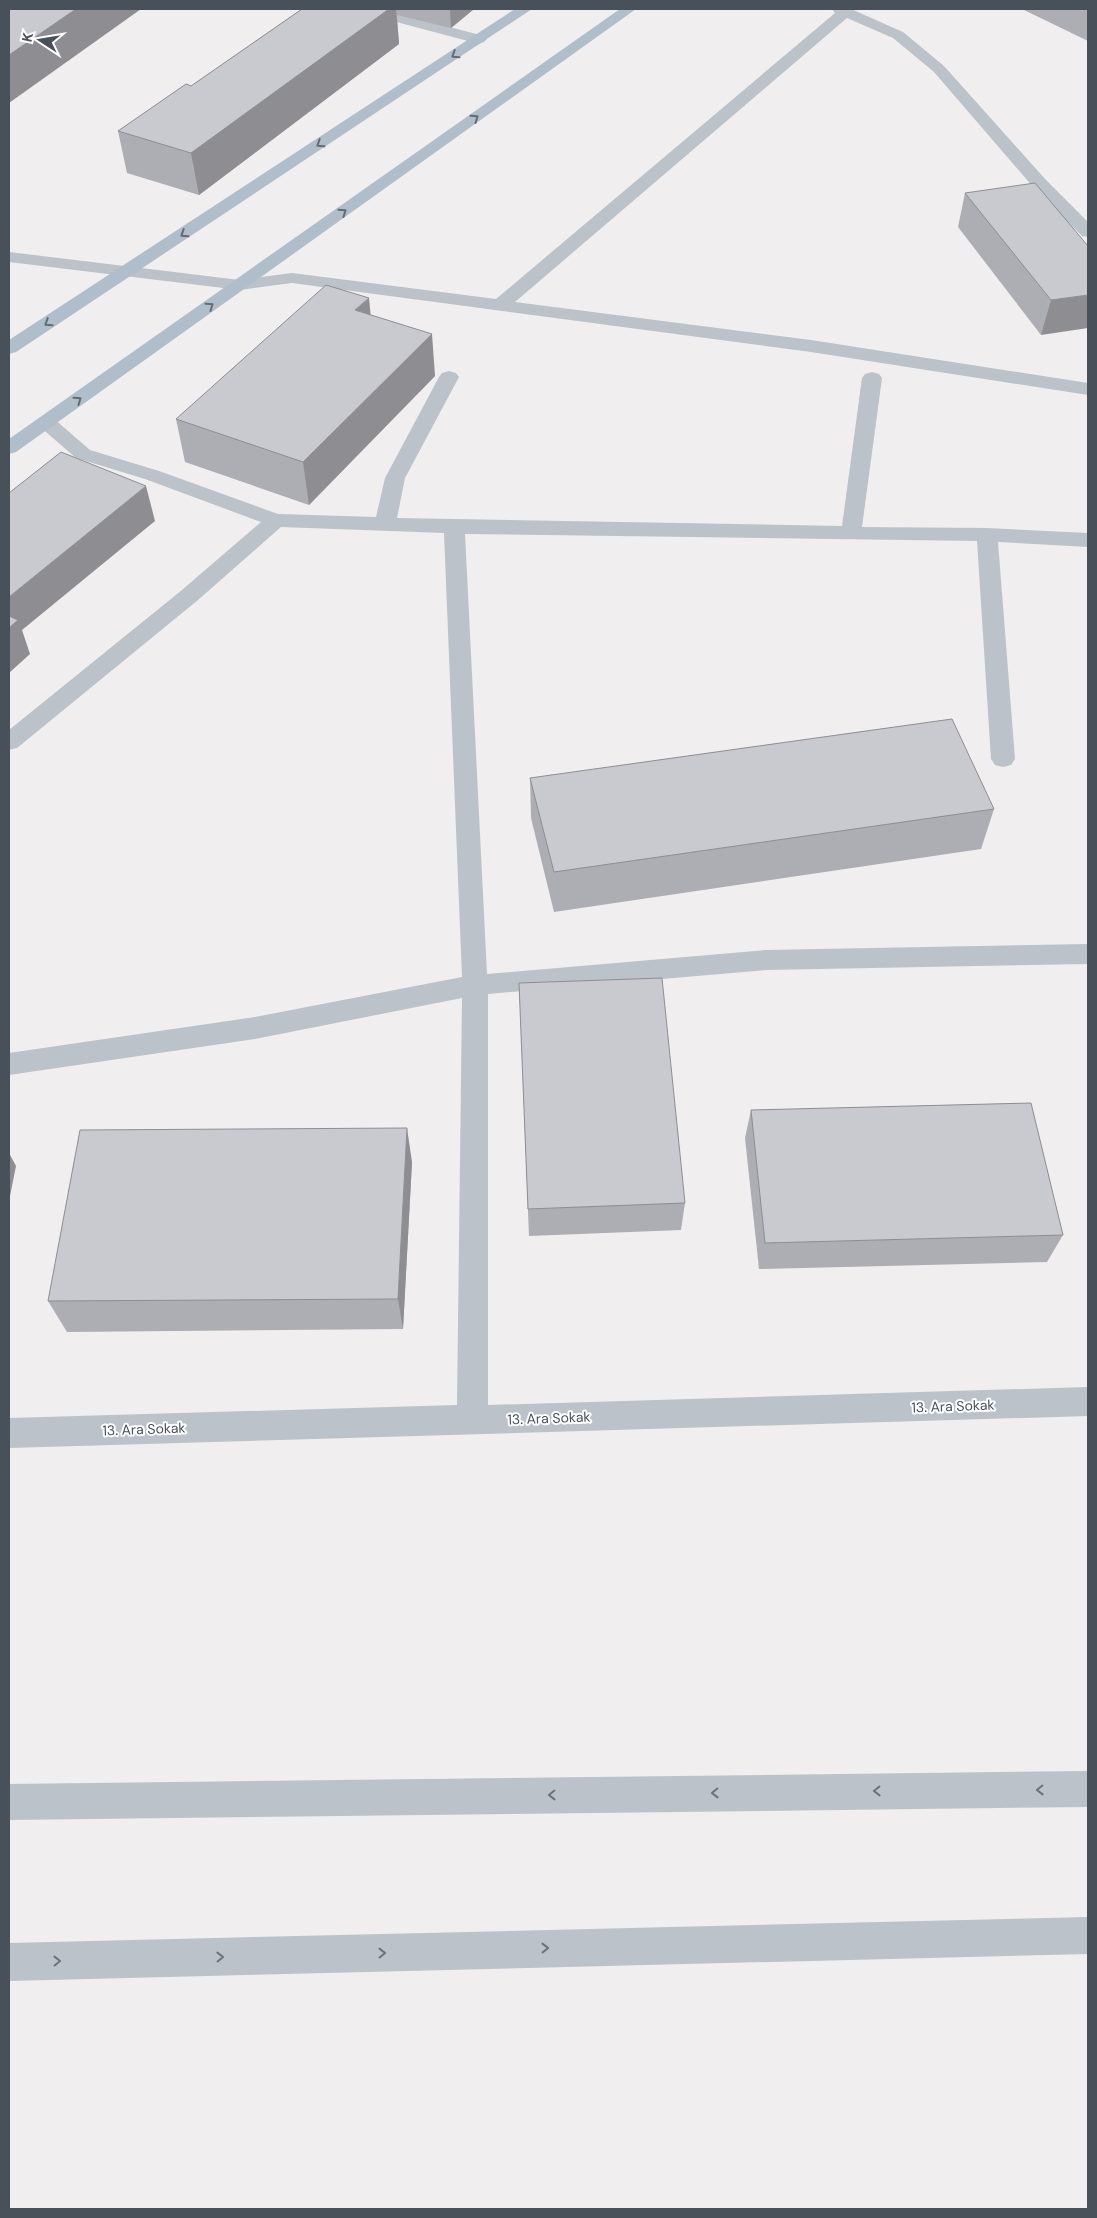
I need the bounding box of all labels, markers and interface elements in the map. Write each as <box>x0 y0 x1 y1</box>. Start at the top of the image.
north arrow <box>15 15 65 65</box>
text: K <box>18 31 37 44</box>
one-way arrow <box>452 49 461 58</box>
one-way arrow <box>469 115 479 124</box>
one-way arrow <box>316 138 325 147</box>
one-way arrow <box>337 209 347 218</box>
one-way arrow <box>180 228 190 237</box>
one-way arrow <box>204 303 214 312</box>
one-way arrow <box>44 316 53 326</box>
one-way arrow <box>72 397 81 406</box>
street label: 13. Ara Sokak <box>911 1396 995 1416</box>
street label: 13. Ara Sokak <box>507 1408 591 1428</box>
street label: 13. Ara Sokak <box>102 1419 186 1439</box>
one-way arrow <box>1035 1784 1043 1795</box>
one-way arrow <box>873 1786 881 1797</box>
one-way arrow <box>710 1788 718 1798</box>
one-way arrow <box>548 1790 556 1800</box>
one-way arrow <box>541 1943 549 1954</box>
one-way arrow <box>379 1947 387 1958</box>
one-way arrow <box>216 1951 224 1962</box>
one-way arrow <box>54 1956 62 1966</box>

